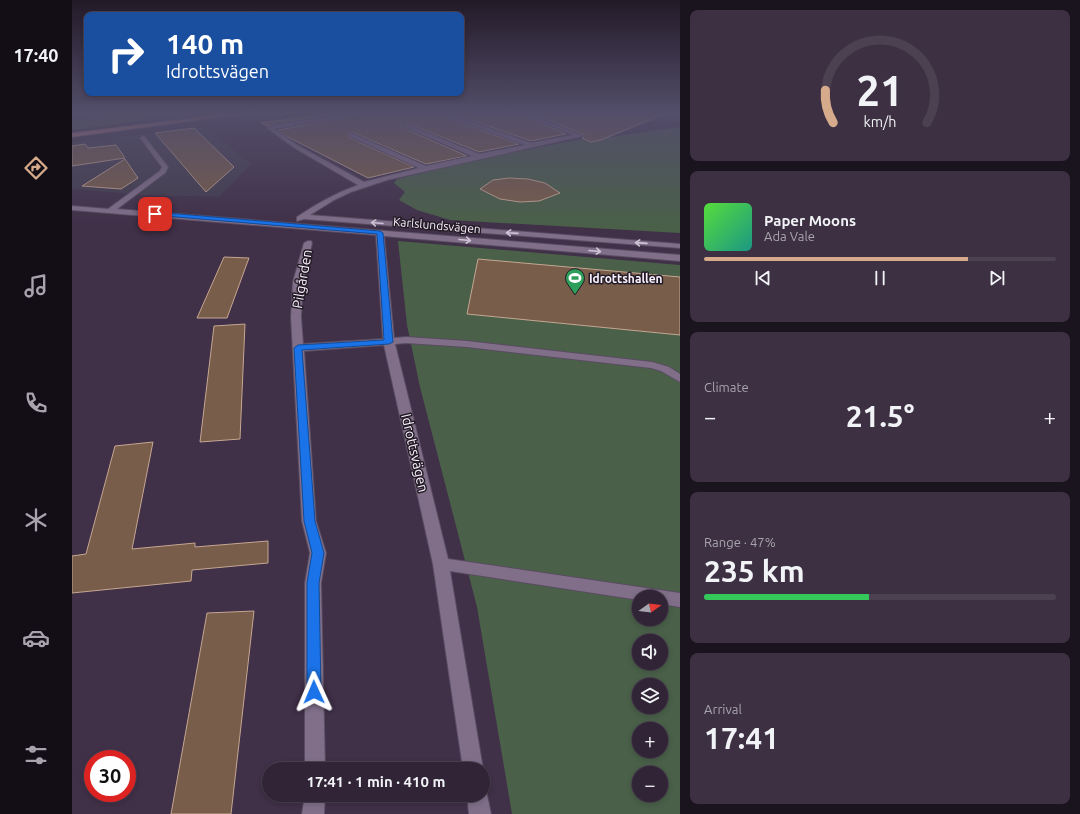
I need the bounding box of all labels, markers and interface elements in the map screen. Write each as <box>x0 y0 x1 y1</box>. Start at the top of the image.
icon: right <box>100 28 152 80</box>
text: 140 m <box>166 28 244 59</box>
text: 17:40 <box>13 45 59 65</box>
text: Idrottsvägen <box>166 61 269 81</box>
text: 21 <box>857 67 903 114</box>
text: km/h <box>864 114 896 130</box>
icon: directions <box>22 154 50 182</box>
pin <box>138 197 172 231</box>
icon: arrive <box>144 203 166 225</box>
text: Paper Moons <box>764 212 856 229</box>
street label: Karlslundsvägen <box>393 215 481 235</box>
one-way arrow <box>371 219 384 226</box>
one-way arrow <box>505 229 518 236</box>
text: Ada Vale <box>764 229 815 243</box>
one-way arrow <box>458 236 471 243</box>
one-way arrow <box>635 240 648 247</box>
one-way arrow <box>588 247 601 255</box>
street label: Pilgården <box>289 248 315 310</box>
sports icon: Idrottshallen <box>564 267 586 295</box>
icon: previous <box>752 267 774 289</box>
icon: pause <box>869 267 891 289</box>
icon: next <box>986 267 1008 289</box>
icon: music <box>22 272 50 300</box>
place label: Idrottshallen <box>589 272 663 285</box>
text: Climate <box>704 380 749 394</box>
icon: phone <box>22 389 50 417</box>
text: 21.5° <box>846 399 914 433</box>
text: − <box>704 404 716 429</box>
text: + <box>1044 404 1056 429</box>
street label: Idrottsvägen <box>398 412 432 494</box>
icon: climate <box>22 506 50 534</box>
text: Range · 47% <box>704 535 776 549</box>
text: 235 km <box>704 554 805 588</box>
north arrow <box>632 590 668 626</box>
map controls <box>632 590 668 802</box>
icon: car <box>22 624 50 652</box>
button: sound <box>632 634 668 670</box>
position arrow <box>293 671 335 713</box>
button: layers <box>632 678 668 714</box>
text: Arrival <box>704 702 742 716</box>
text: 17:41 <box>704 721 779 755</box>
button: + <box>632 722 668 758</box>
icon: filters <box>22 741 50 769</box>
speed limit sign: 30 <box>84 750 136 802</box>
button: − <box>632 766 668 802</box>
text: 17:41 · 1 min · 410 m <box>307 773 445 790</box>

